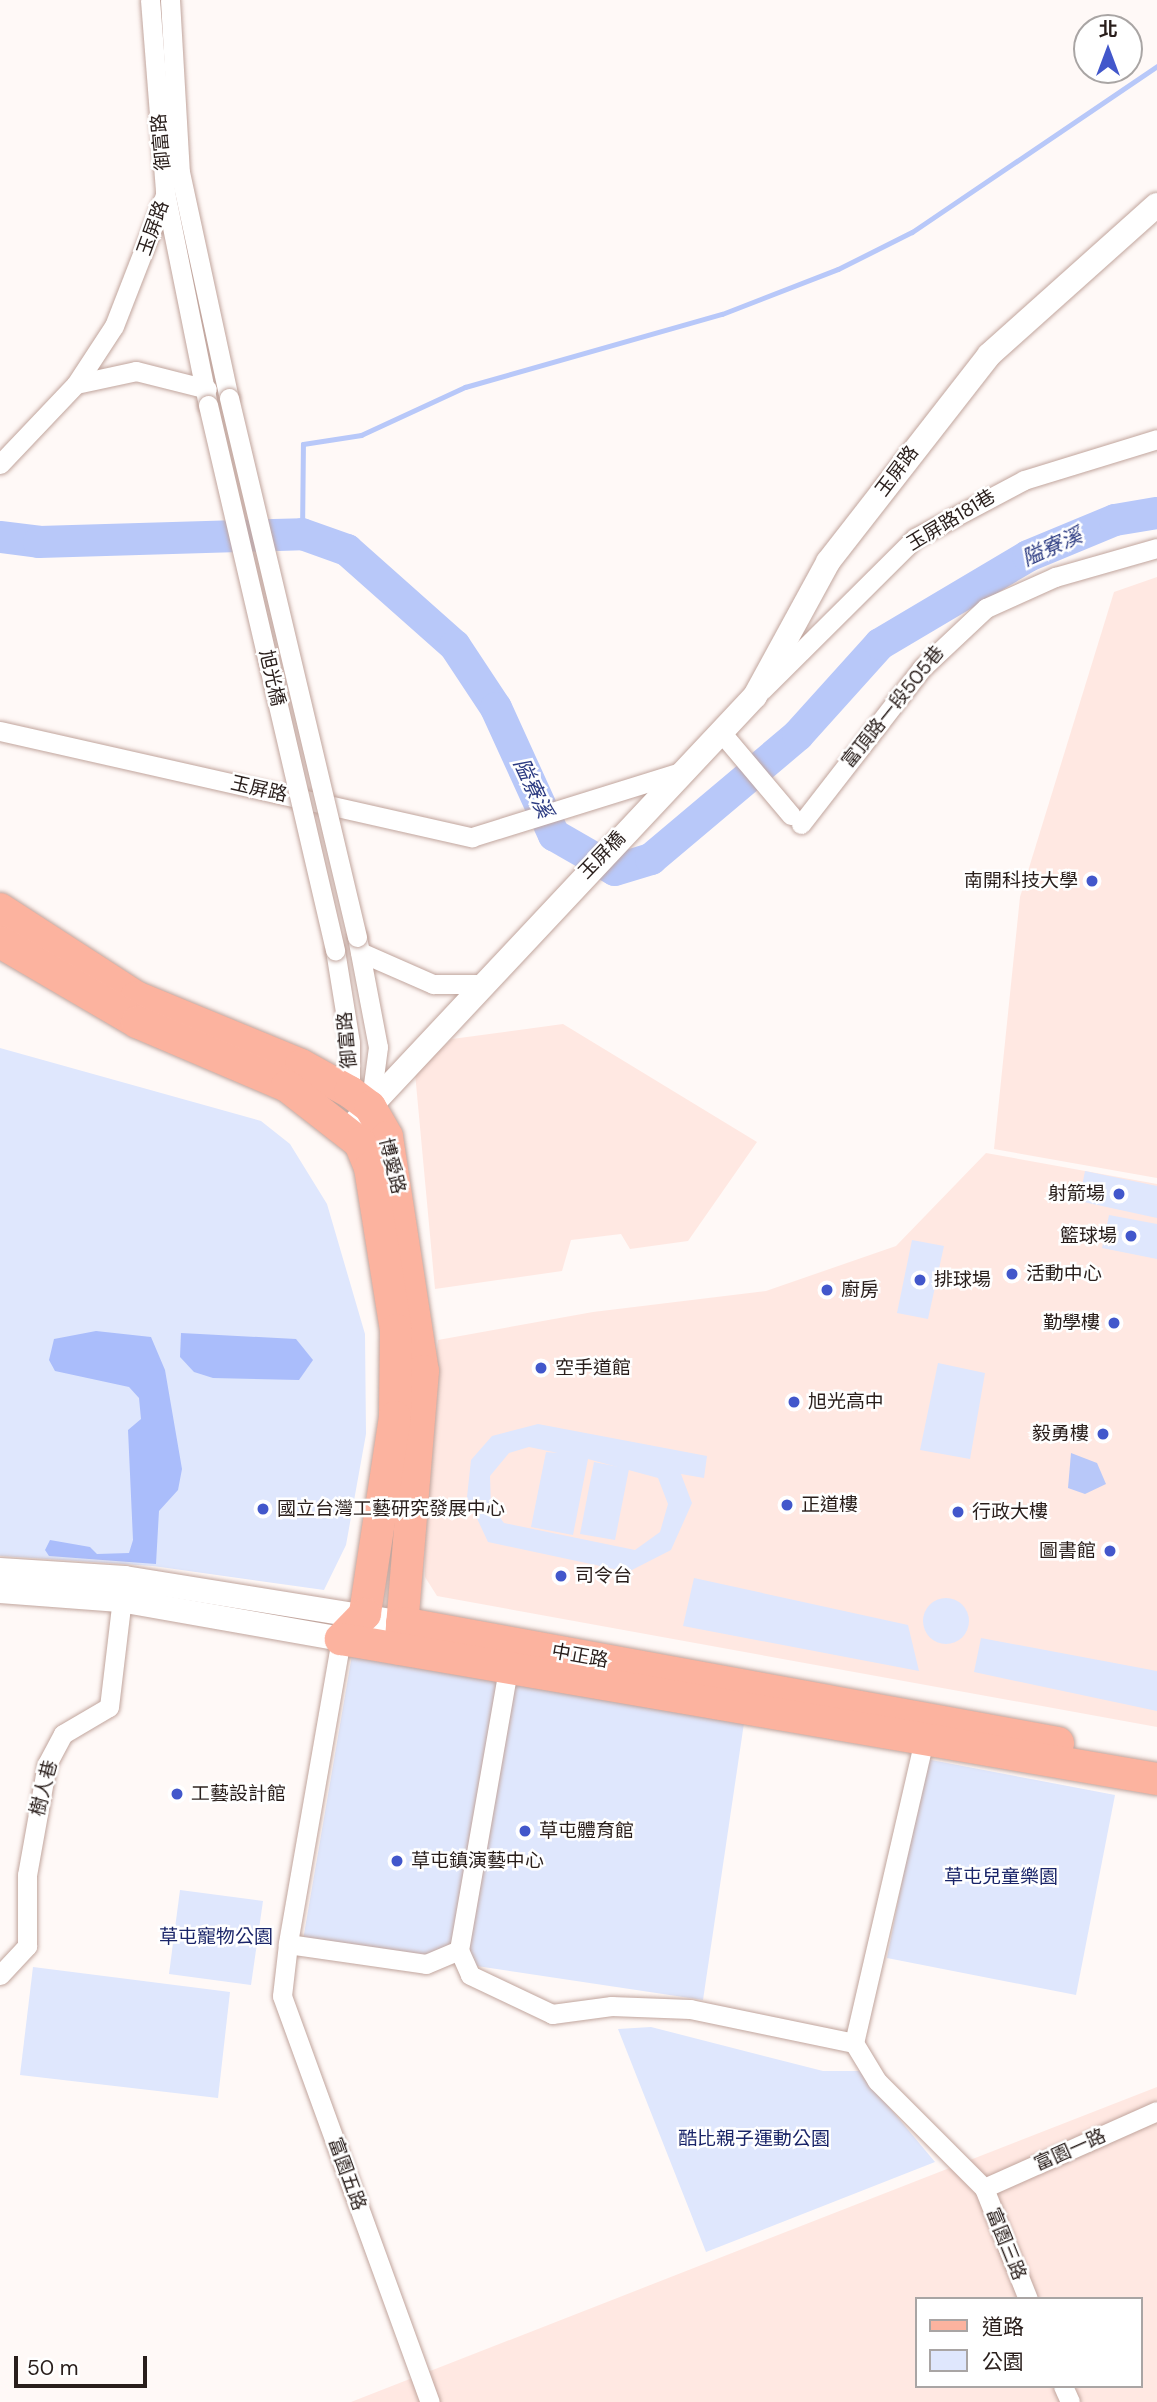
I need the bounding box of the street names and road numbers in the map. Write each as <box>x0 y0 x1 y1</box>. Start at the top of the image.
street label: 御富路 <box>147 113 175 171</box>
street label: 玉屏路 <box>133 197 173 259</box>
street label: 玉屏路 <box>871 441 923 501</box>
street label: 玉屏路181巷 <box>903 485 999 555</box>
street label: 富頂路一段505巷 <box>837 641 949 773</box>
street label: 旭光橋 <box>254 648 290 708</box>
street label: 玉屏路 <box>229 771 289 807</box>
street label: 玉屏橋 <box>574 827 630 883</box>
street label: 御富路 <box>333 1011 361 1069</box>
street label: 博愛路 <box>374 1136 410 1196</box>
street label: 中正路 <box>550 1640 610 1672</box>
street label: 樹人巷 <box>26 1758 62 1818</box>
street label: 富園一路 <box>1031 2124 1109 2176</box>
street label: 富園五路 <box>323 2134 371 2214</box>
street label: 富園三路 <box>981 2204 1031 2284</box>

